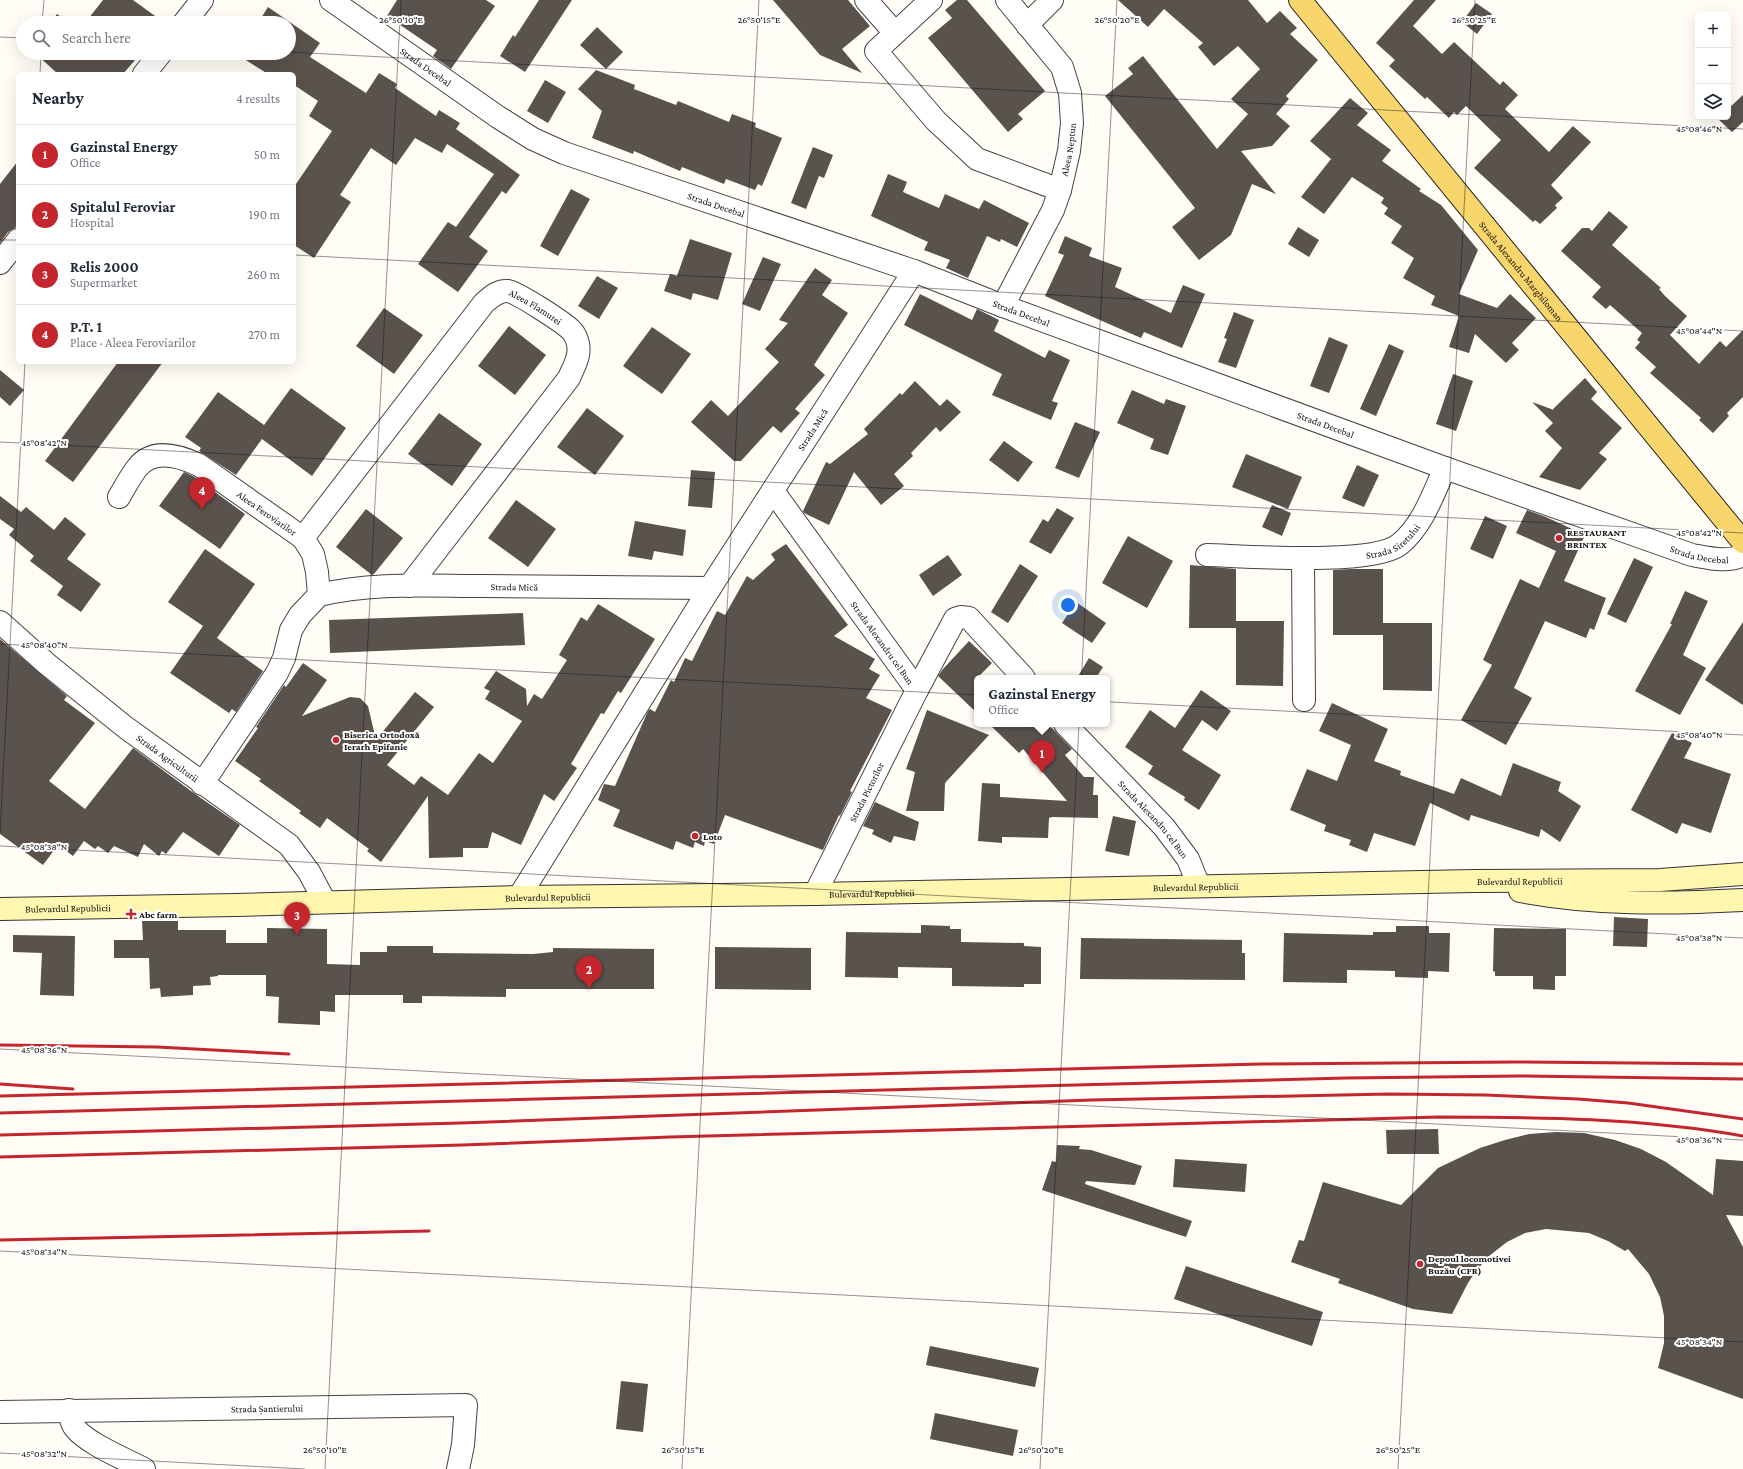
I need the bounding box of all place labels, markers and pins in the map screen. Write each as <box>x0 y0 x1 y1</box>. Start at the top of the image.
pin: 4 <box>189 477 215 510</box>
place label: RESTAURANT BRINTEX <box>1567 527 1626 550</box>
marker: RESTAURANT BRINTEX <box>1554 533 1564 543</box>
place label: Biserica Ortodoxă Ierarh Epifanie <box>344 729 420 752</box>
marker: Biserica Ortodoxă Ierarh Epifanie <box>331 735 341 745</box>
pin: 1 <box>1029 740 1055 773</box>
marker: Loto <box>690 831 700 841</box>
place label: Loto <box>703 831 722 842</box>
pin: 3 <box>284 902 310 935</box>
marker: Abc farm <box>126 909 136 919</box>
place label: Abc farm <box>138 909 178 920</box>
pin: 2 <box>576 956 602 989</box>
place label: Depoul locomotivei Buzău (CFR) <box>1428 1253 1511 1277</box>
marker: Depoul locomotivei Buzău (CFR) <box>1415 1259 1425 1269</box>

